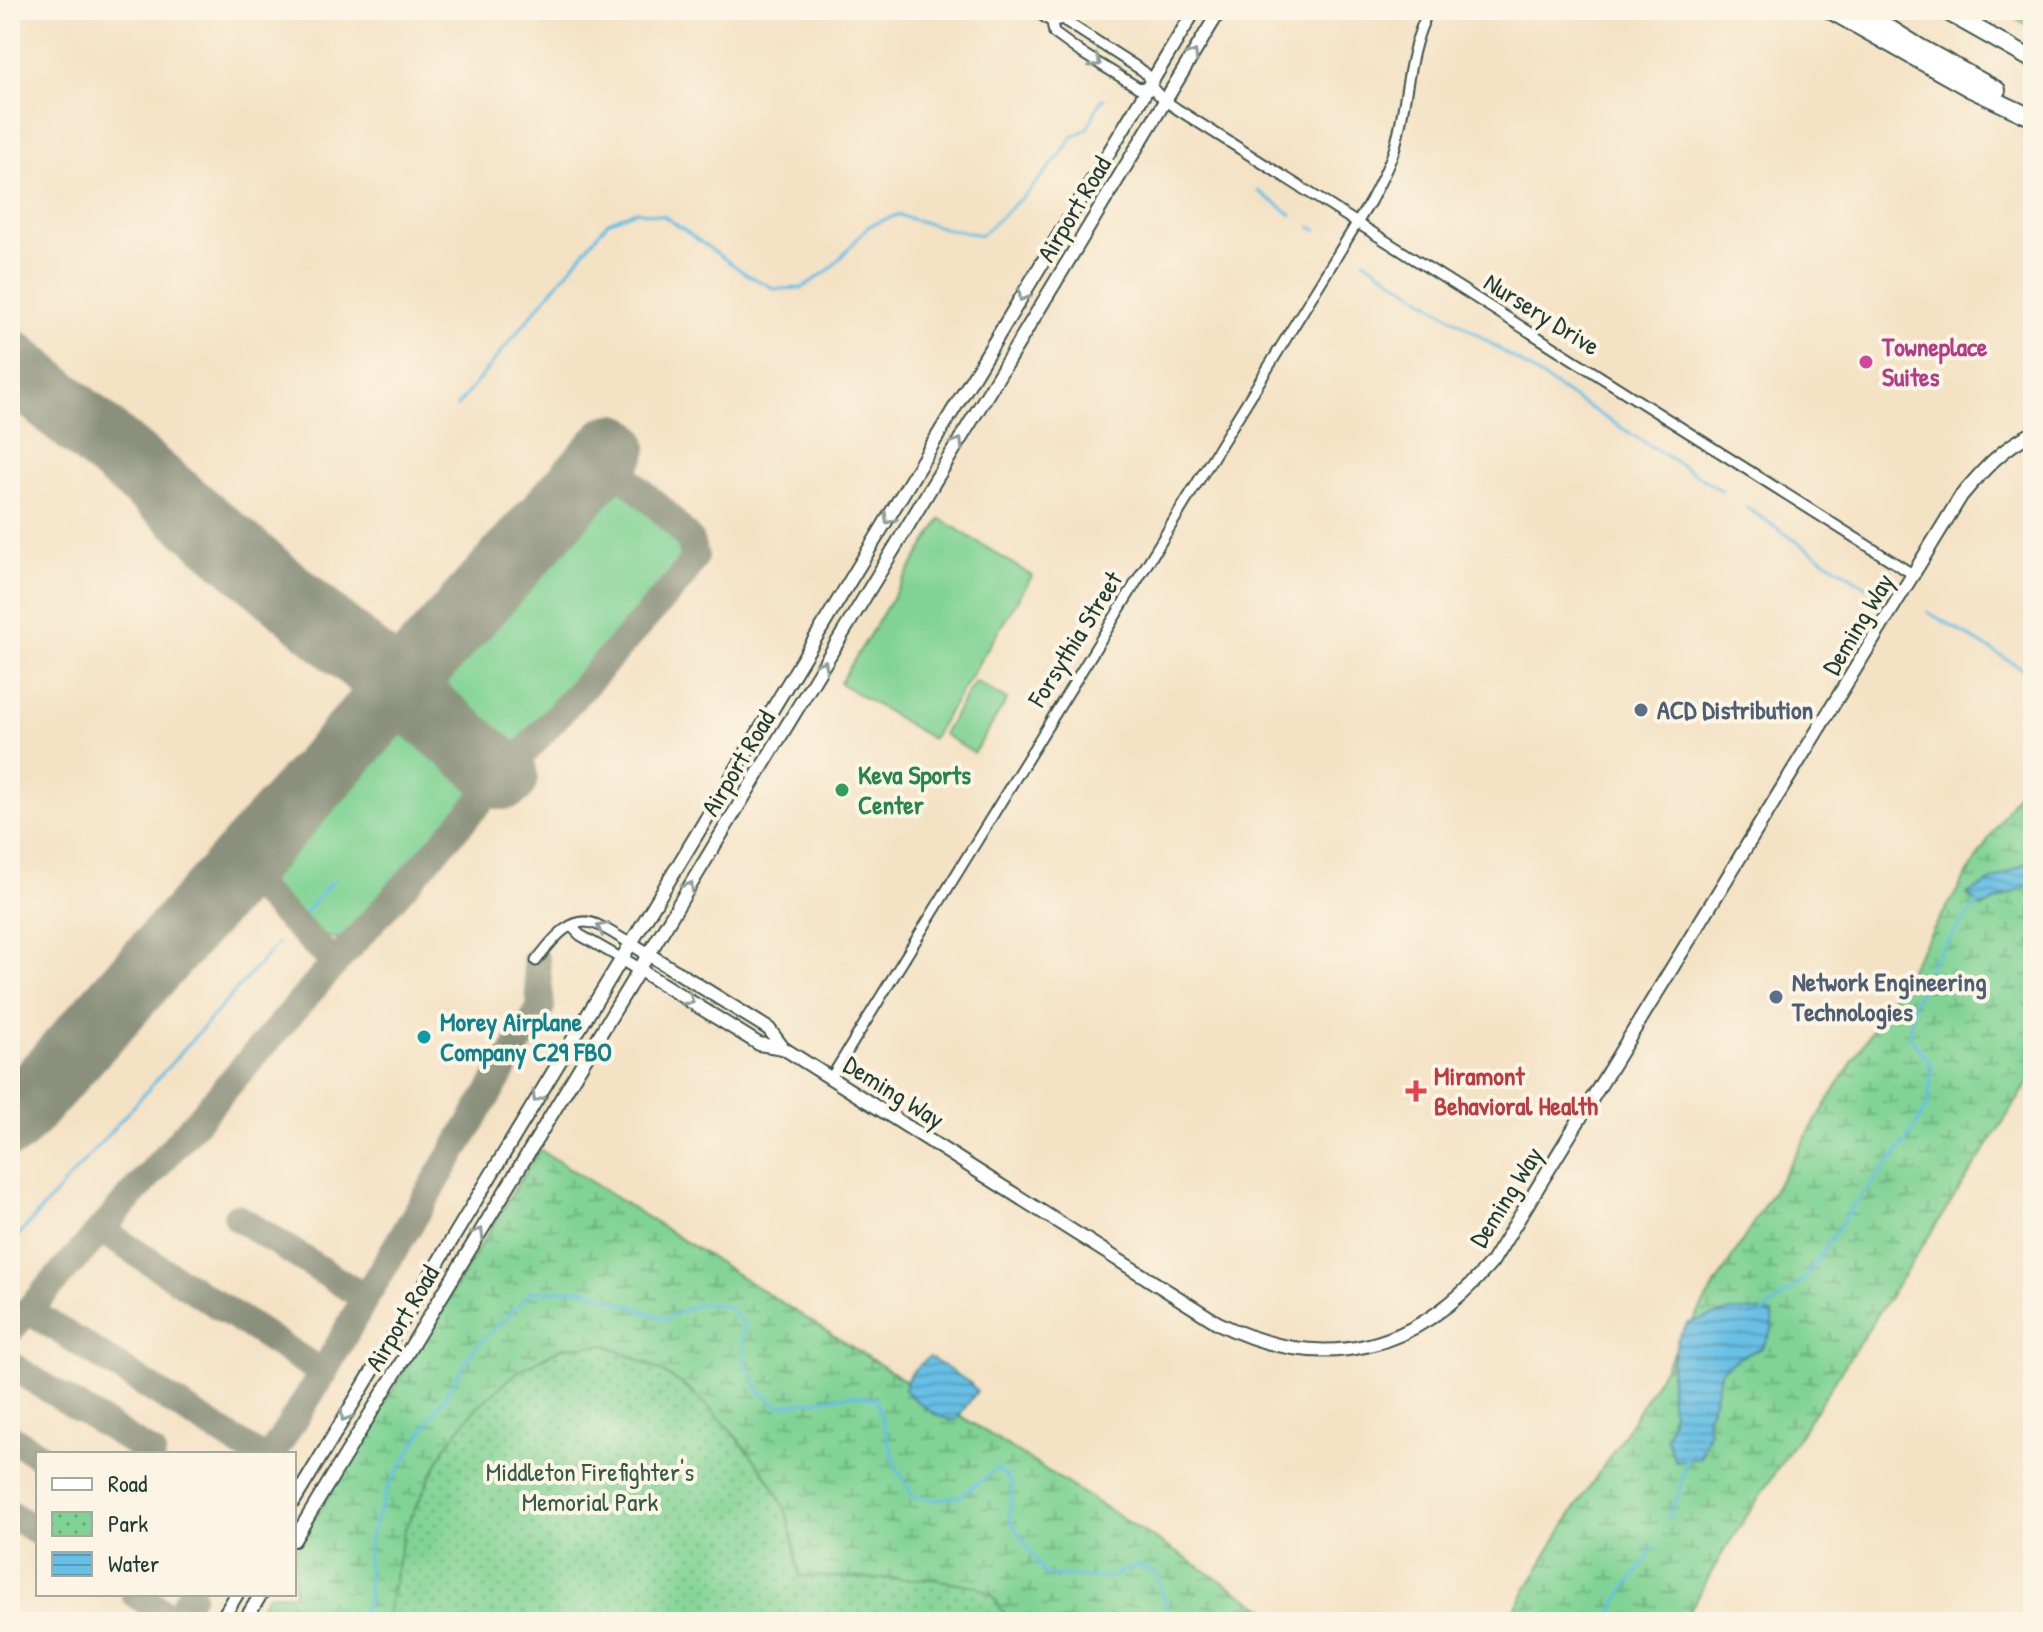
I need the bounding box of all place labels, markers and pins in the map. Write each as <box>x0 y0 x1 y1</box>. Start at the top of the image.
place label: Towneplace Suites <box>1881 329 1988 394</box>
marker: Towneplace Suites <box>1857 353 1875 371</box>
place label: ACD Distribution <box>1657 692 1813 727</box>
marker: ACD Distribution <box>1632 701 1650 719</box>
place label: Keva Sports Center <box>858 757 971 822</box>
marker: Keva Sports Center <box>833 781 851 799</box>
place label: Network Engineering Technologies <box>1791 964 1987 1030</box>
marker: Network Engineering Technologies <box>1767 988 1785 1006</box>
place label: Morey Airplane Company C29 FBO <box>440 1004 612 1070</box>
marker: Morey Airplane Company C29 FBO <box>415 1028 433 1046</box>
place label: Miramont Behavioral Health <box>1434 1058 1598 1123</box>
marker: Miramont Behavioral Health <box>1405 1080 1427 1102</box>

